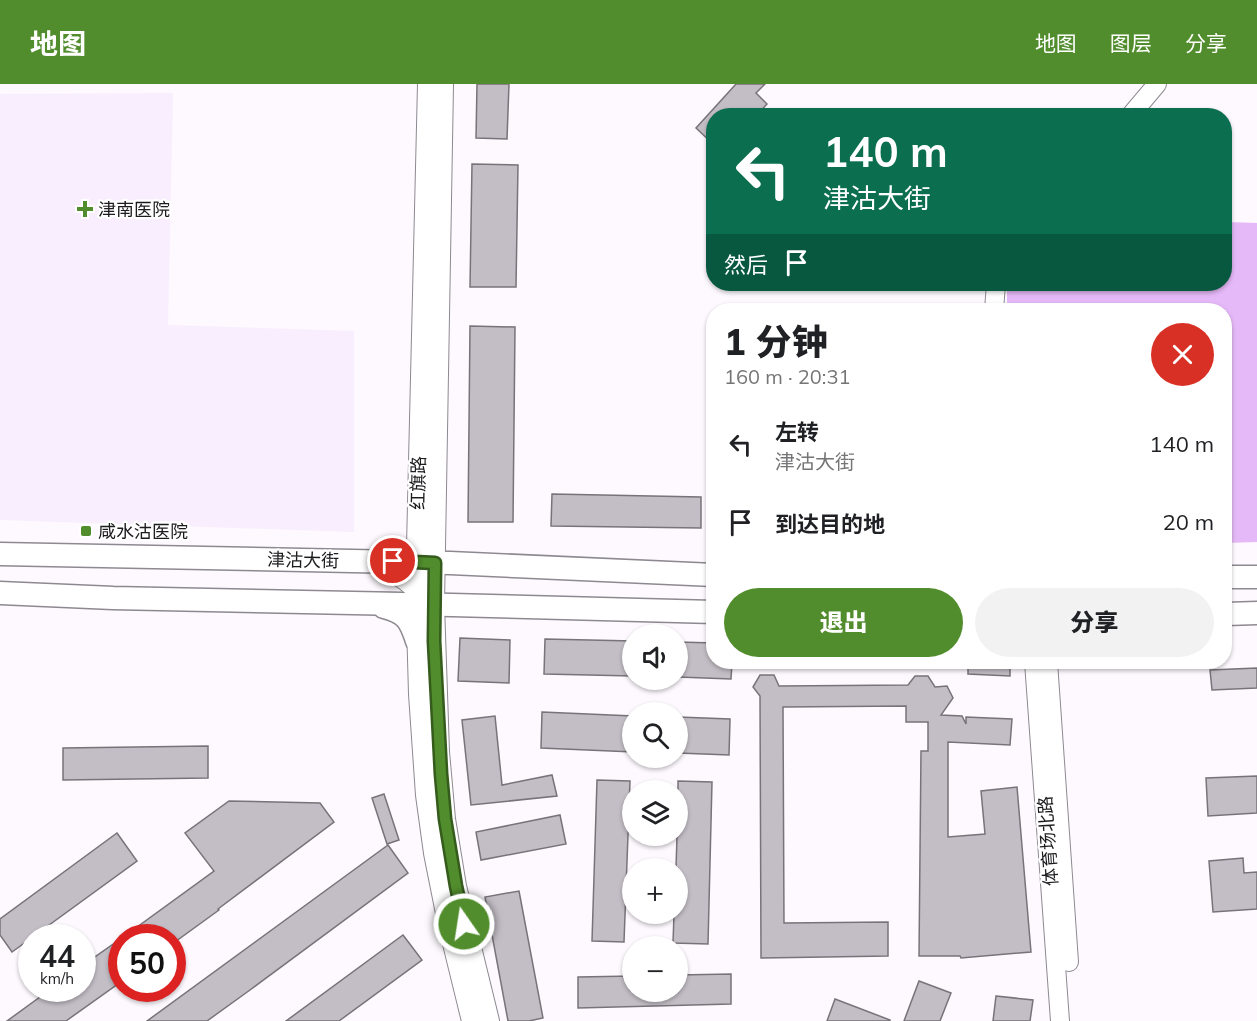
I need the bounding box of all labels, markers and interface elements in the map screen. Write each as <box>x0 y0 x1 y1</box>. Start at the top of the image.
text: 地图 <box>30 26 86 61</box>
text: 地图 <box>1035 30 1077 56</box>
text: 图层 <box>1110 30 1152 56</box>
text: 分享 <box>1185 30 1227 56</box>
text: 140 m <box>823 125 948 178</box>
icon: left <box>724 132 802 210</box>
text: 津沽大街 <box>823 181 931 215</box>
place label: 津南医院 <box>98 198 170 221</box>
marker: 津南医院 <box>76 200 94 218</box>
icon: arrive <box>780 246 813 279</box>
text: 然后 <box>724 251 768 279</box>
text: 1 分钟 <box>724 319 828 364</box>
button: close <box>1151 323 1214 386</box>
text: 160 m · 20:31 <box>724 364 850 389</box>
text: 左转 <box>775 418 819 446</box>
icon: left <box>724 428 757 461</box>
text: 140 m <box>1149 430 1214 458</box>
text: 津沽大街 <box>775 449 855 474</box>
street label: 红旗路 <box>406 456 430 510</box>
icon: arrive <box>724 506 757 539</box>
text: 20 m <box>1163 508 1214 536</box>
text: 到达目的地 <box>775 510 885 538</box>
place label: 咸水沽医院 <box>98 520 188 543</box>
marker: 咸水沽医院 <box>79 524 93 538</box>
pin <box>367 535 418 586</box>
icon: arrive <box>376 544 409 577</box>
street label: 津沽大街 <box>267 548 339 572</box>
button: 退出 <box>724 588 963 657</box>
button: 分享 <box>975 588 1214 657</box>
map controls <box>622 624 688 1002</box>
button: sound <box>622 624 688 690</box>
button: search <box>622 702 688 768</box>
button: layers <box>622 780 688 846</box>
street label: 体育场北路 <box>1033 795 1063 887</box>
button: + <box>622 858 688 924</box>
position arrow <box>432 892 496 956</box>
speed limit sign: 50 <box>108 924 186 1002</box>
button: − <box>622 936 688 1002</box>
text: 44 <box>39 937 75 975</box>
text: km/h <box>40 969 74 988</box>

